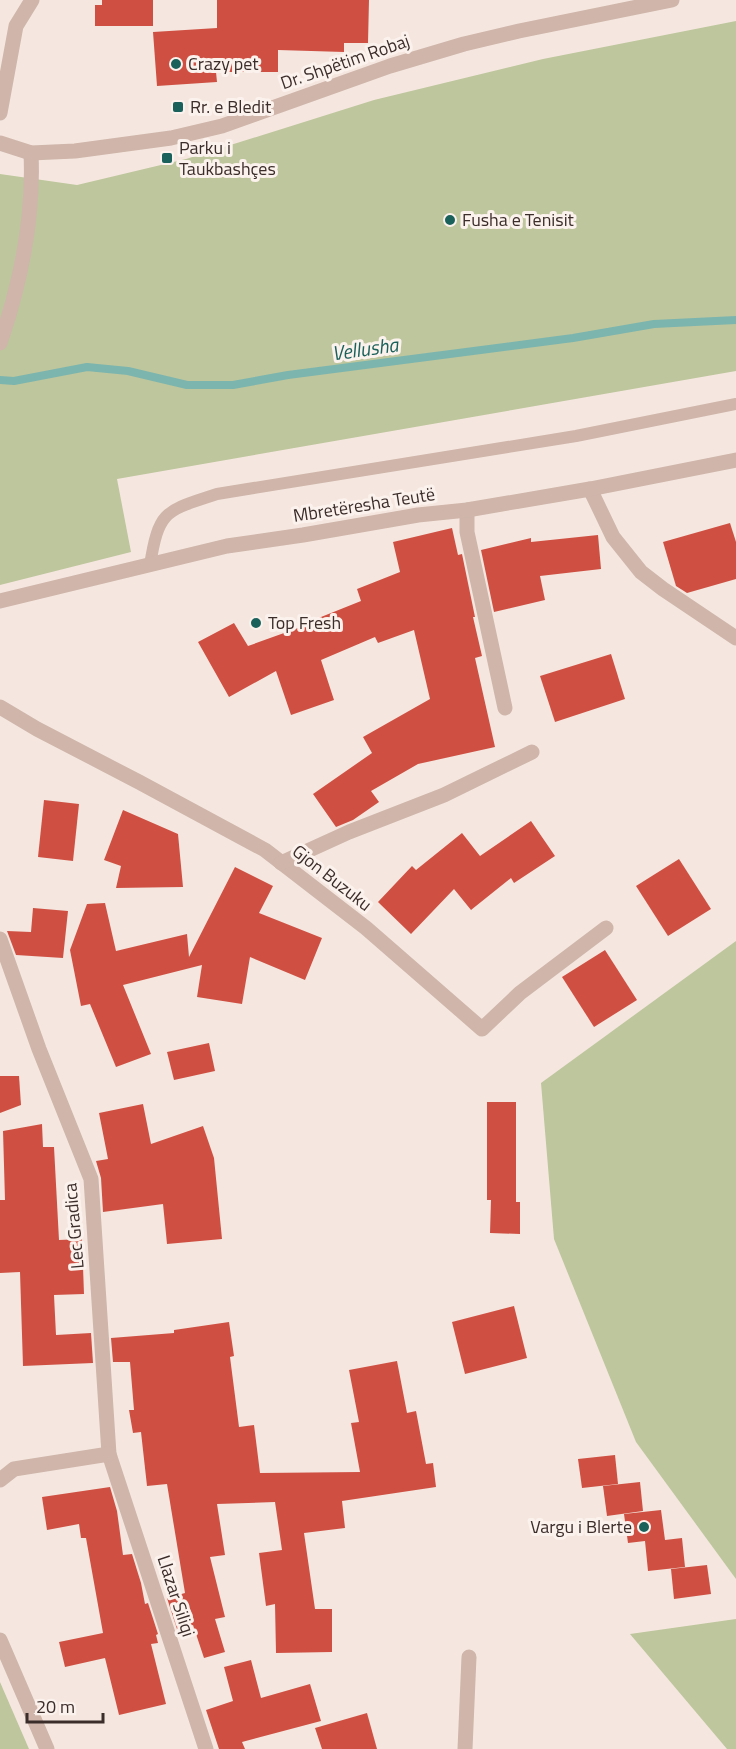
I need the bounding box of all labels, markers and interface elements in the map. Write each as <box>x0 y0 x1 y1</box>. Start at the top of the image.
street label: Dr. Shpëtim Robaj <box>277 27 413 96</box>
place label: Crazy pet <box>188 50 259 77</box>
marker: Crazy pet <box>169 57 183 71</box>
place label: Rr. e Bledit <box>190 93 272 120</box>
marker: Rr. e Bledit <box>171 100 185 114</box>
place label: Parku i Taukbashçes <box>179 134 276 182</box>
marker: Parku i Taukbashçes <box>160 151 174 165</box>
place label: Fusha e Tenisit <box>462 206 575 233</box>
marker: Fusha e Tenisit <box>443 213 457 227</box>
water label: Vellusha <box>330 328 401 368</box>
street label: Mbretëresha Teutë <box>291 480 437 529</box>
place label: Top Fresh <box>268 609 341 636</box>
marker: Top Fresh <box>249 616 263 630</box>
street label: Gjon Buzuku <box>287 838 378 917</box>
street label: Lec Gradica <box>56 1182 91 1270</box>
place label: Vargu i Blerte <box>530 1513 632 1540</box>
marker: Vargu i Blerte <box>637 1520 651 1534</box>
street label: Llazar Siliqi <box>151 1552 202 1640</box>
scale bar <box>27 1686 104 1724</box>
text: 20 m <box>36 1693 75 1720</box>

